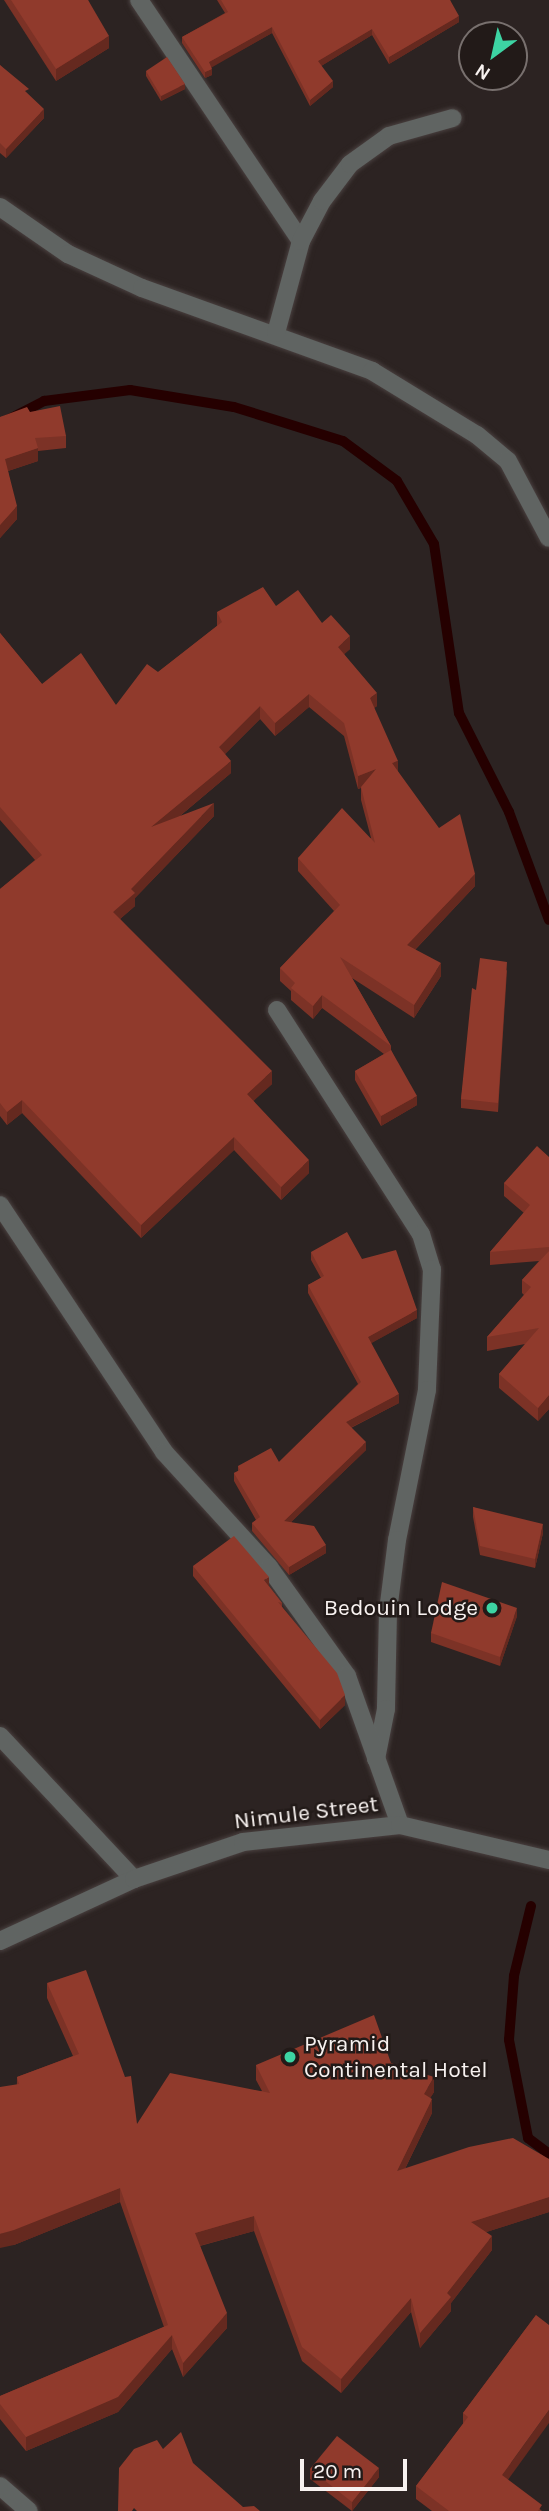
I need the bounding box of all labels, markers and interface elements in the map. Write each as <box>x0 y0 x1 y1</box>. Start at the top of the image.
north arrow <box>458 21 528 91</box>
text: N <box>471 59 494 85</box>
place label: Bedouin Lodge <box>324 1594 478 1622</box>
marker: Bedouin Lodge <box>484 1600 500 1616</box>
street label: Nimule Street <box>232 1790 380 1836</box>
place label: Pyramid Continental Hotel <box>304 2030 488 2084</box>
marker: Pyramid Continental Hotel <box>282 2049 298 2065</box>
scale bar <box>304 2444 411 2488</box>
text: 20 m <box>313 2459 362 2483</box>

